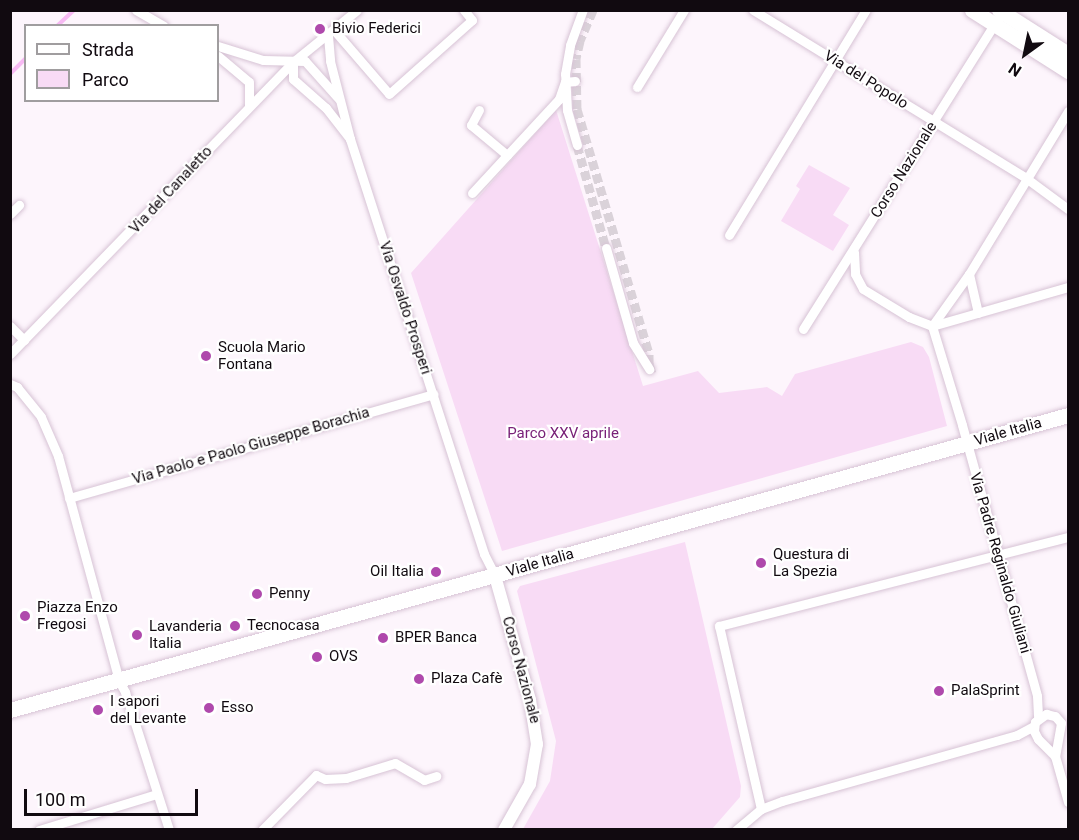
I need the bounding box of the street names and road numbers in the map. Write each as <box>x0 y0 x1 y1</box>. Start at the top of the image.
street label: Via del Popolo <box>821 47 911 113</box>
street label: Corso Nazionale <box>867 119 941 221</box>
street label: Via del Canaletto <box>126 143 216 237</box>
street label: Via Osvaldo Prosperi <box>375 239 435 377</box>
street label: Via Paolo e Paolo Giuseppe Borachia <box>130 403 372 489</box>
street label: Viale Italia <box>972 414 1044 450</box>
street label: Via Padre Reginaldo Giuliani <box>966 470 1034 656</box>
street label: Viale Italia <box>504 545 576 581</box>
street label: Corso Nazionale <box>498 615 544 725</box>

